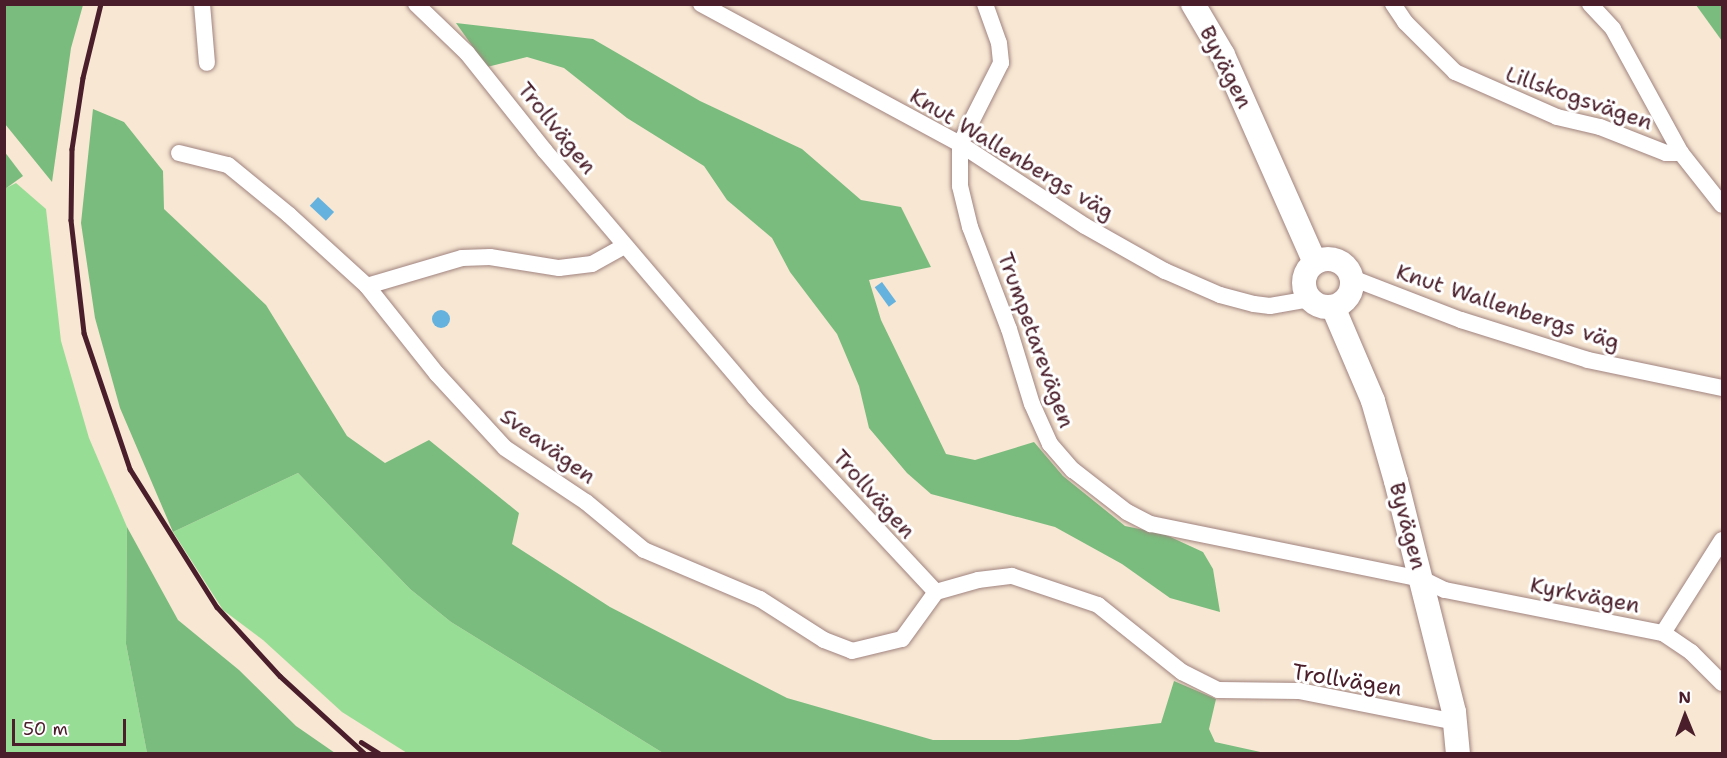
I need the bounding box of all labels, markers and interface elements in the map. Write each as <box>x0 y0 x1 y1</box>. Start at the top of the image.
street label: Byvägen <box>1194 21 1258 113</box>
street label: Lillskogsvägen <box>1502 61 1656 135</box>
street label: Trollvägen <box>512 77 602 179</box>
street label: Knut Wallenbergs väg <box>905 83 1119 225</box>
street label: Trumpetarevägen <box>992 249 1080 431</box>
street label: Knut Wallenbergs väg <box>1393 258 1623 356</box>
street label: Sveavägen <box>495 403 601 489</box>
street label: Trollvägen <box>827 444 921 544</box>
street label: Byvägen <box>1384 479 1432 573</box>
street label: Kyrkvägen <box>1528 571 1642 619</box>
street label: Trollvägen <box>1290 658 1404 702</box>
north arrow <box>1655 686 1715 746</box>
text: N <box>1678 687 1691 708</box>
scale bar <box>15 707 129 745</box>
text: 50 m <box>23 717 68 741</box>

